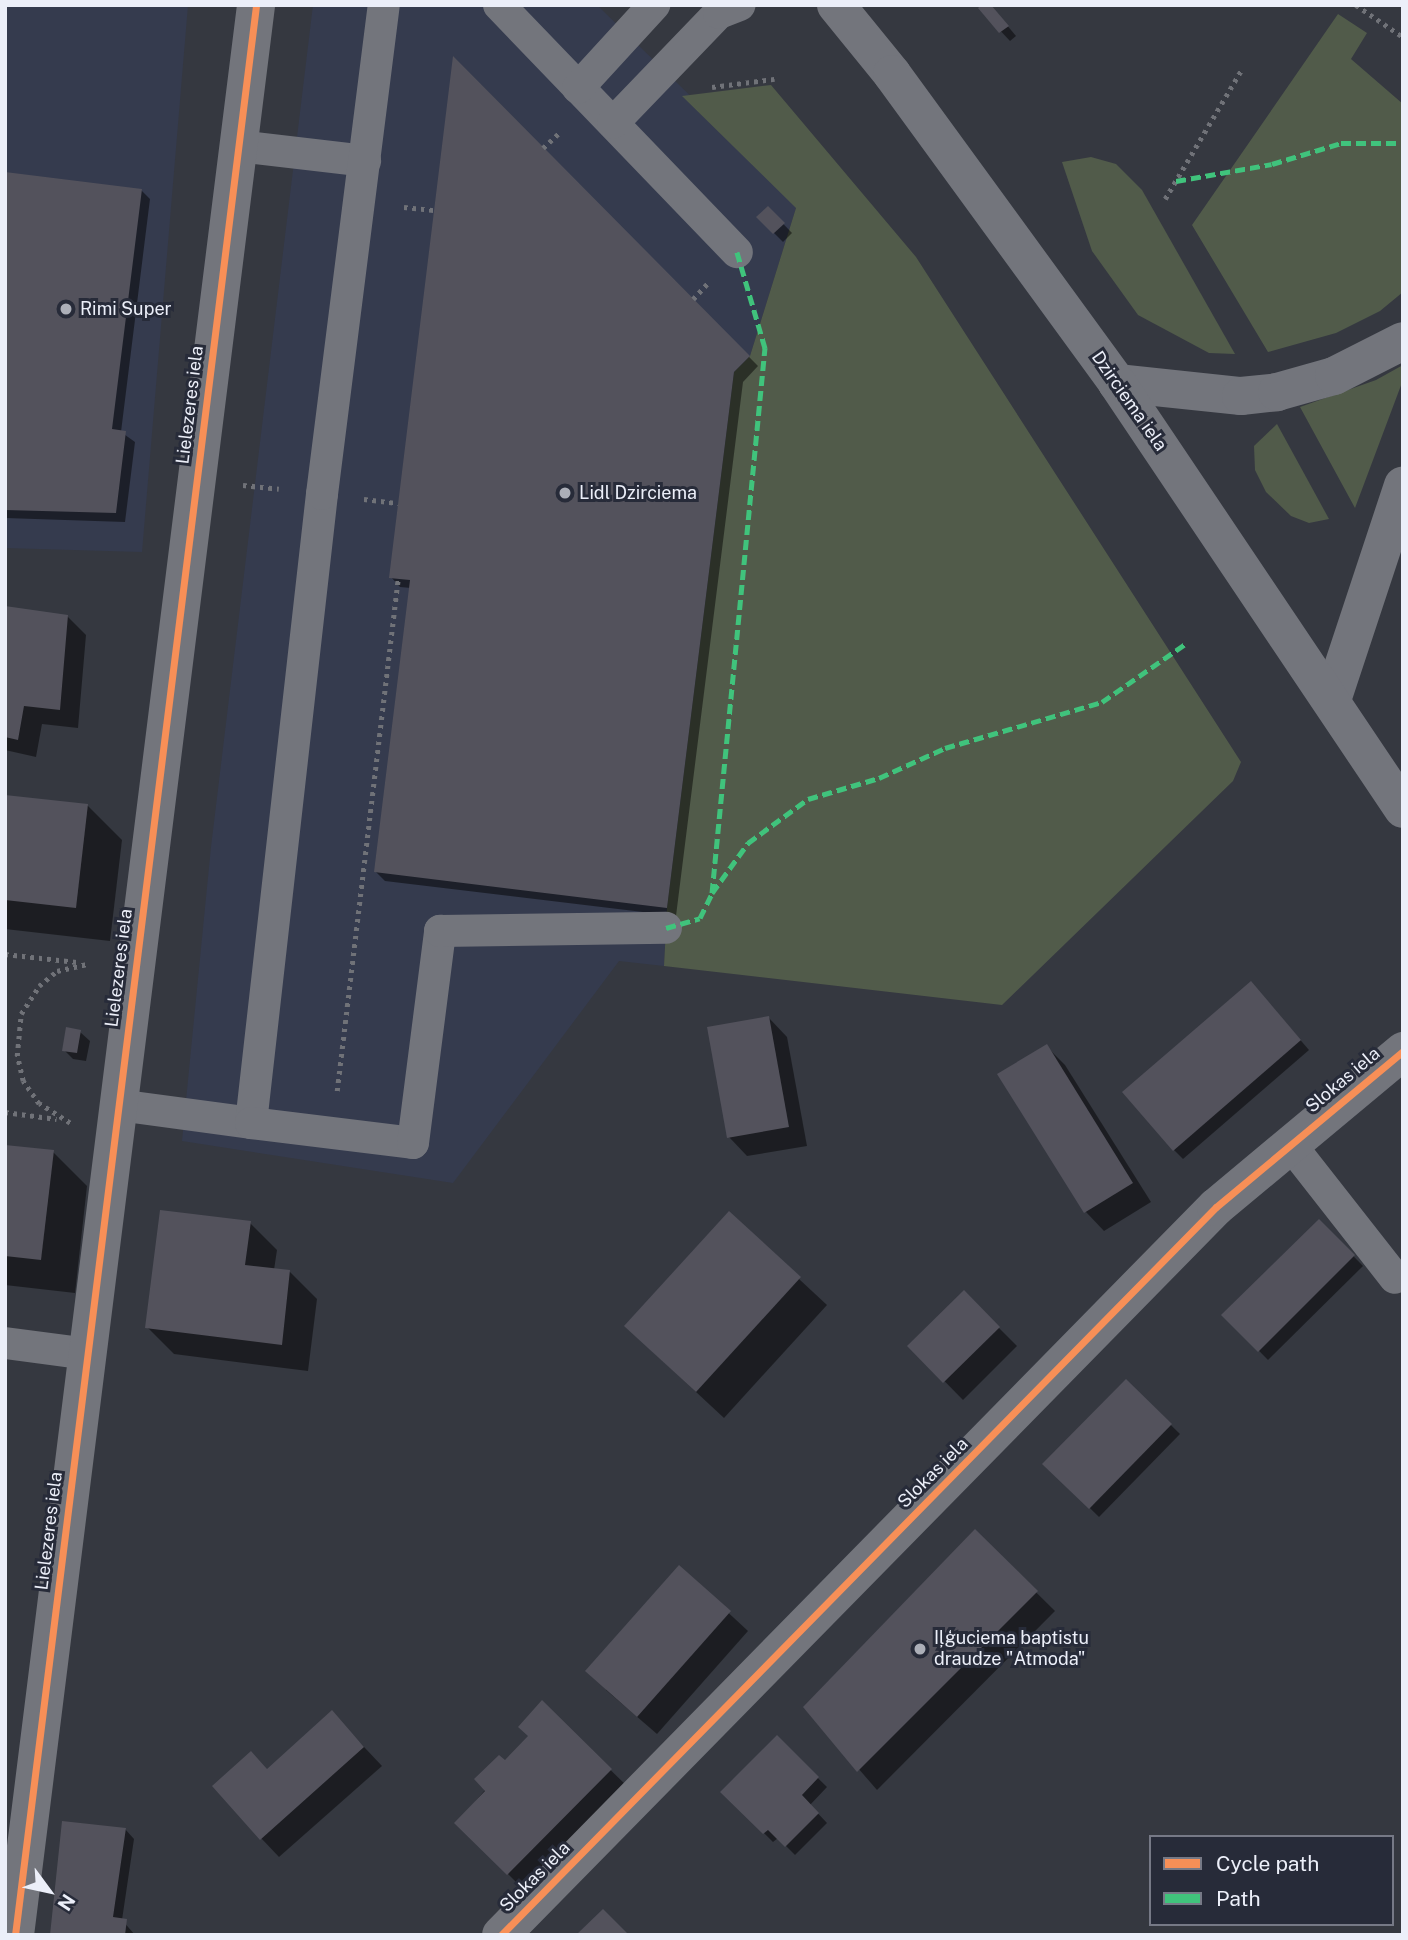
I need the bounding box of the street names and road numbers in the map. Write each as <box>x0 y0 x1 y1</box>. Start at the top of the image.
street label: Lielezeres iela <box>172 344 208 466</box>
street label: Dzirciema iela <box>1087 347 1171 455</box>
street label: Lielezeres iela <box>101 907 137 1029</box>
street label: Slokas iela <box>1301 1043 1385 1117</box>
street label: Slokas iela <box>893 1433 973 1513</box>
street label: Lielezeres iela <box>31 1470 67 1592</box>
street label: Slokas iela <box>495 1837 575 1917</box>

